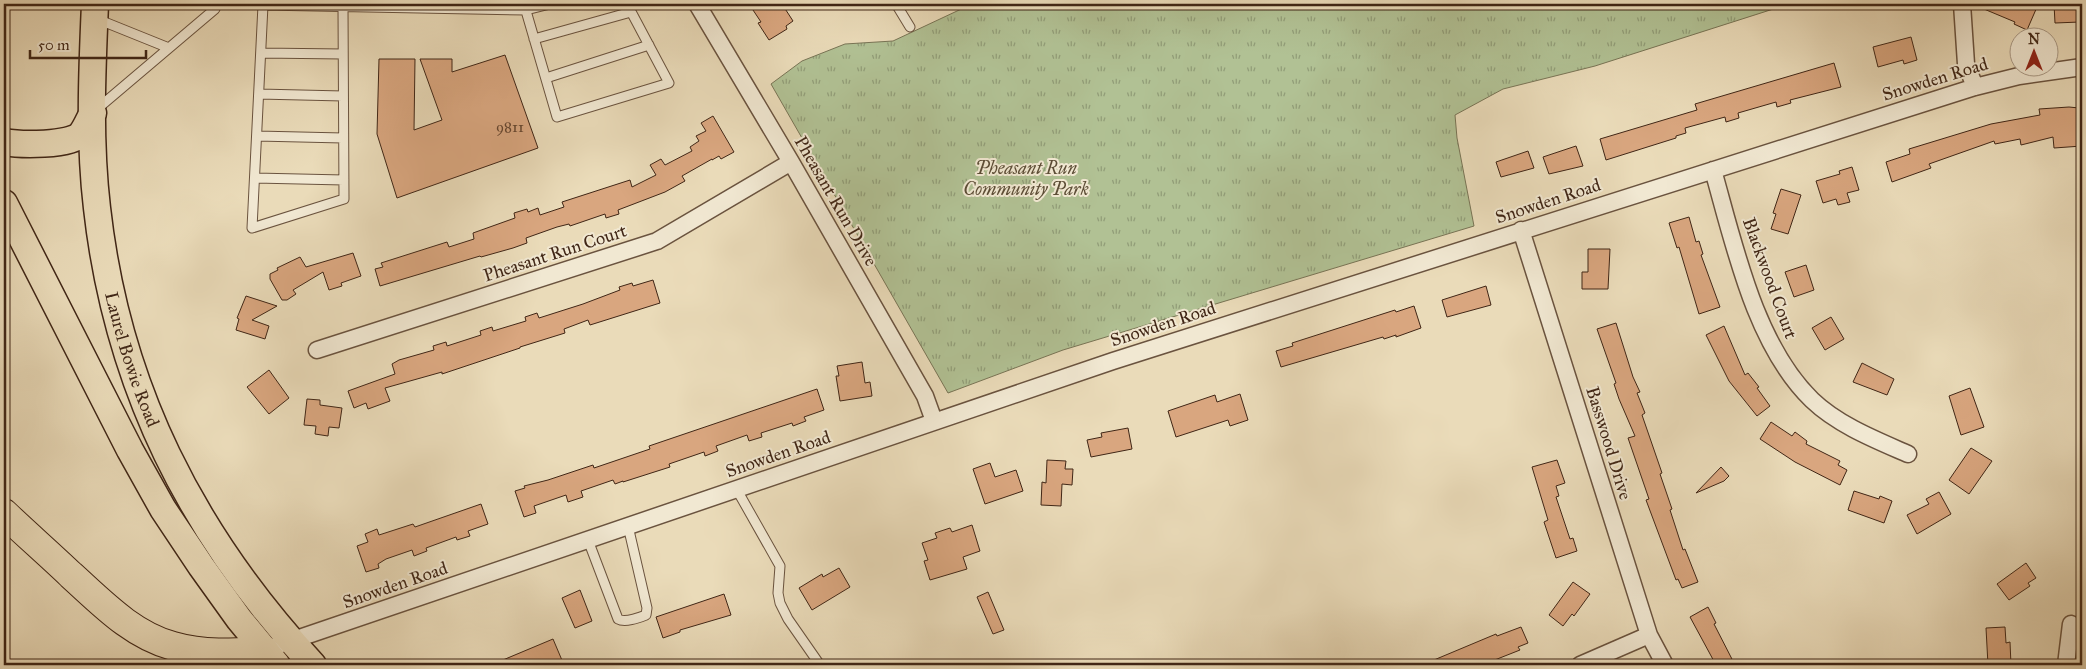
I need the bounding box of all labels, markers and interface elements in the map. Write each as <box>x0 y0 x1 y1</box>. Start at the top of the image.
scale bar <box>30 28 146 60</box>
north arrow <box>2008 28 2058 78</box>
text: N <box>2028 31 2040 48</box>
text: 50 m <box>38 36 70 54</box>
street label: Snowden Road <box>1879 52 1991 106</box>
house number: 9811 <box>496 118 524 136</box>
street label: Pheasant Run Drive <box>790 132 882 270</box>
park label: Pheasant Run Community Park <box>963 157 1089 200</box>
street label: Snowden Road <box>1493 174 1603 228</box>
street label: Blackwood Court <box>1738 214 1802 342</box>
street label: Pheasant Run Court <box>481 219 630 287</box>
street label: Laurel Bowie Road <box>100 290 164 430</box>
street label: Snowden Road <box>1108 297 1218 351</box>
street label: Basswood Drive <box>1581 384 1637 502</box>
street label: Snowden Road <box>723 426 833 482</box>
street label: Snowden Road <box>340 557 450 613</box>

